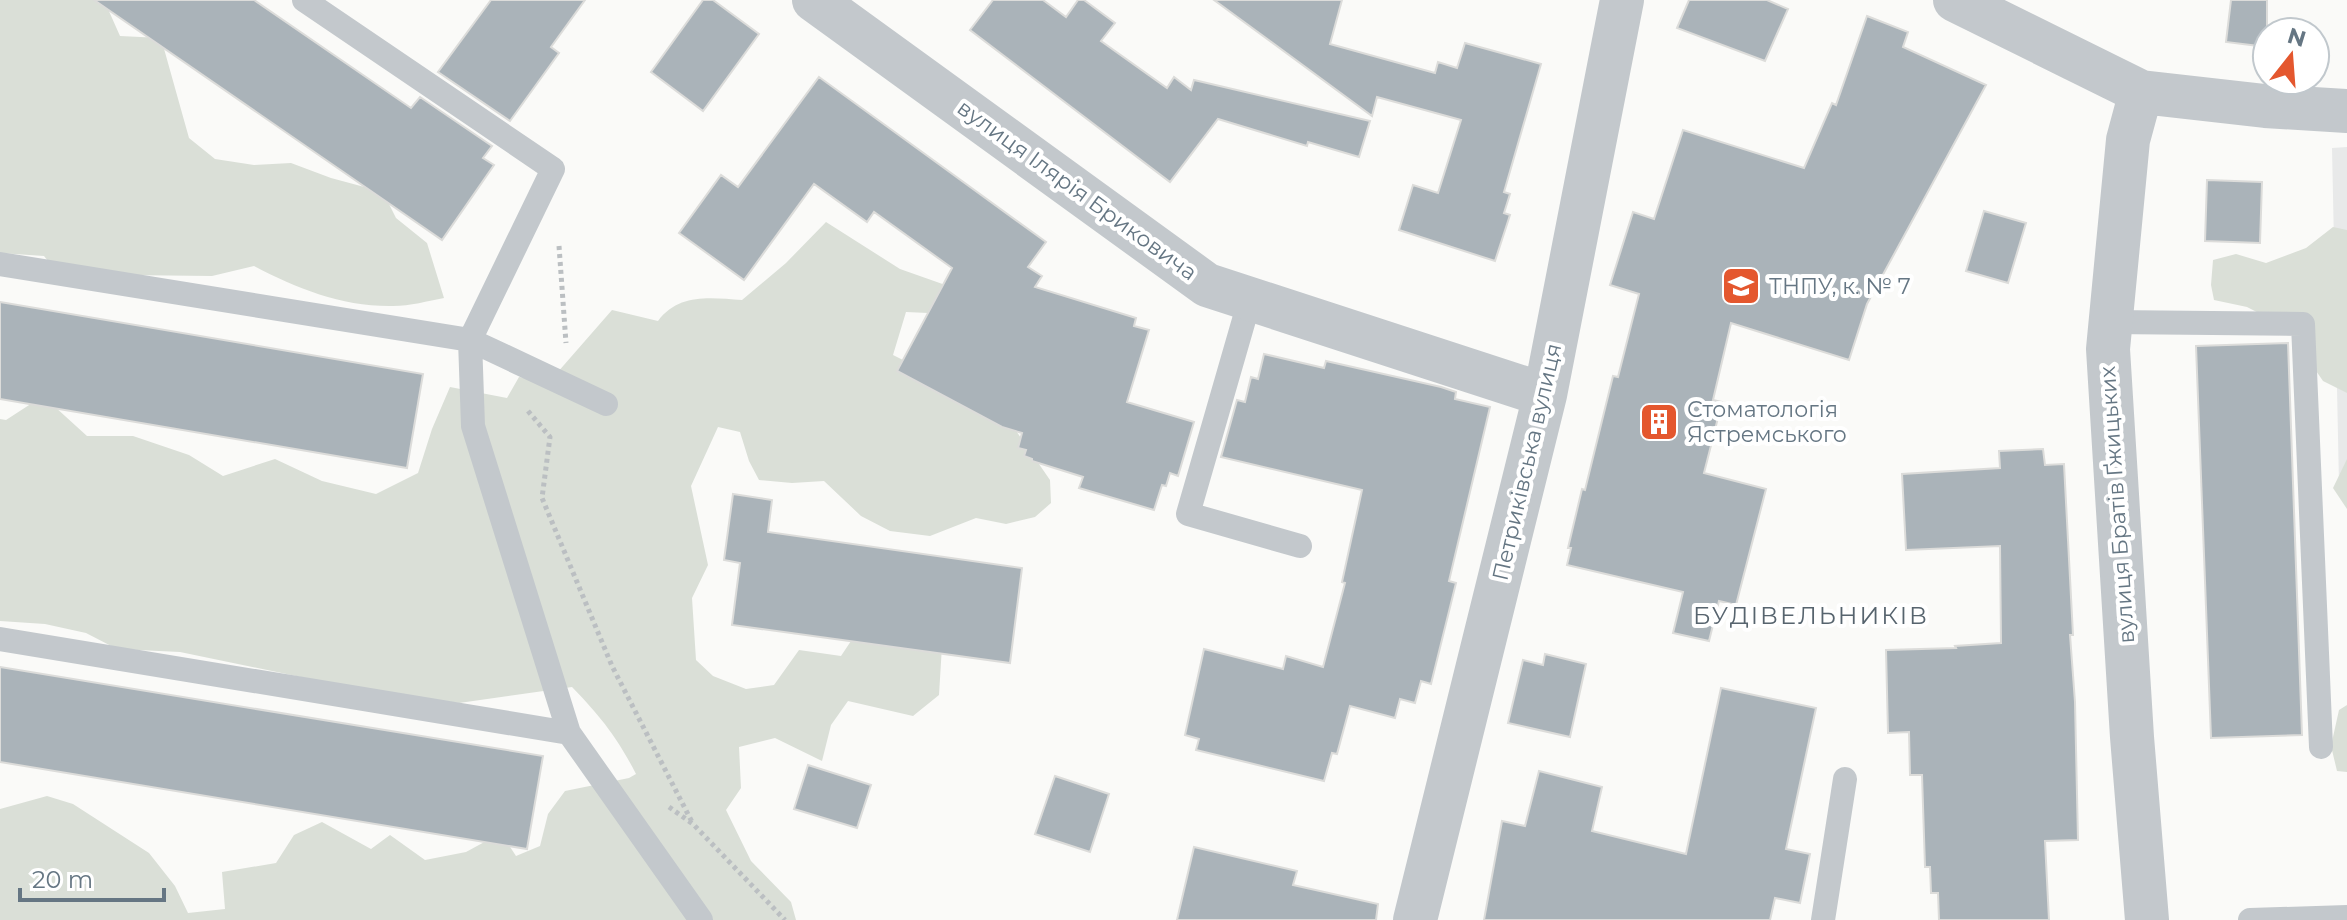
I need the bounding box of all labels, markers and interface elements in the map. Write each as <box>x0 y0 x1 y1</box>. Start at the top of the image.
north arrow <box>2251 16 2331 96</box>
text: N <box>2284 22 2309 53</box>
street label: вулиця Ілярія Бриковича <box>952 94 1202 286</box>
school or university icon: ТНПУ, к. № 7 <box>1720 265 1762 307</box>
place label: ТНПУ, к. № 7 <box>1769 273 1911 300</box>
street label: Петриківська вулиця <box>1487 341 1567 583</box>
street label: вулиця Братів Ґжицьких <box>2094 365 2140 645</box>
place label: Стоматологія Ястремського <box>1687 396 1847 448</box>
building icon: Стоматологія Ястремського <box>1638 401 1680 443</box>
district label: БУДІВЕЛЬНИКІВ <box>1693 601 1929 630</box>
scale bar <box>20 852 164 902</box>
text: 20 m <box>32 865 93 894</box>

